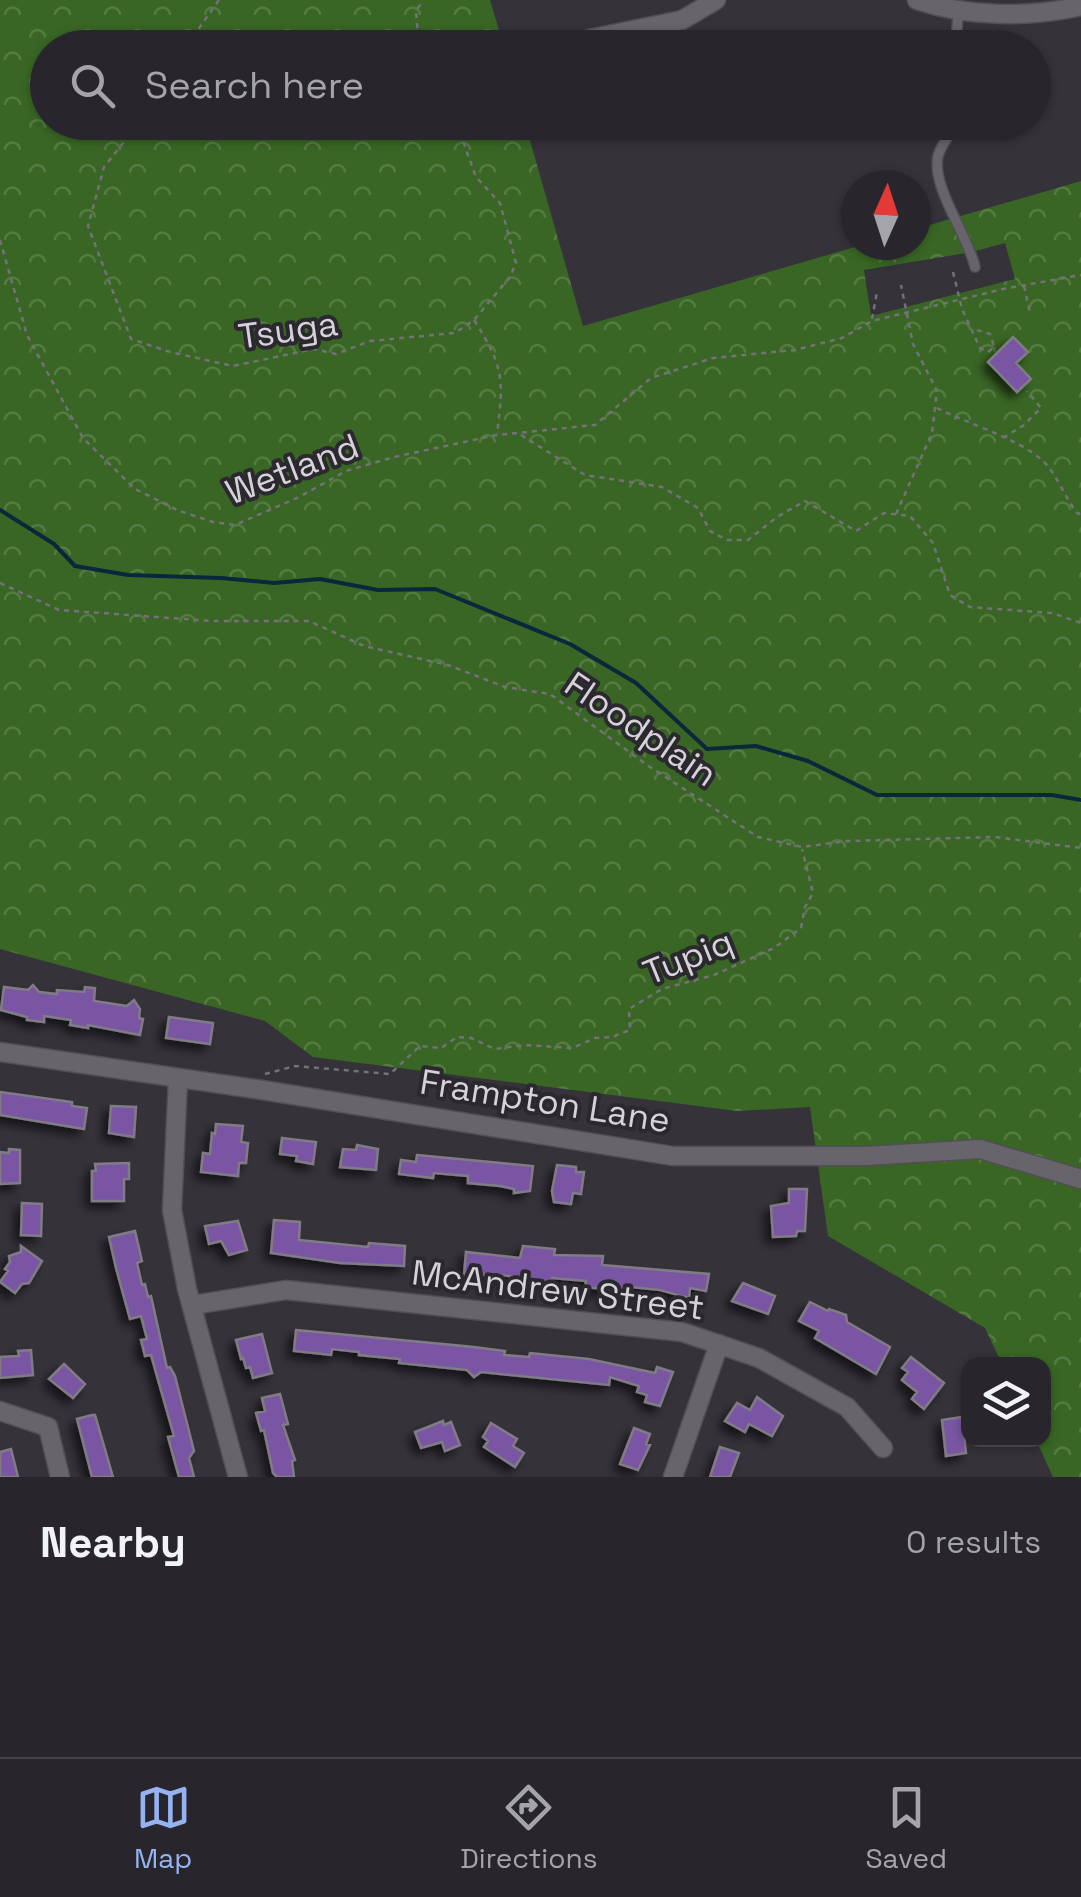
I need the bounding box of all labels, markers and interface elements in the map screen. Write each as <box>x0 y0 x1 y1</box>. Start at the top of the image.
search box <box>30 30 1051 140</box>
icon: search <box>65 58 120 113</box>
text: Search here <box>145 61 364 109</box>
north arrow <box>841 170 931 260</box>
street label: Tsuga <box>235 301 341 359</box>
street label: Wetland <box>219 424 365 514</box>
street label: Floodplain <box>556 662 726 796</box>
street label: Tupiq <box>637 919 739 995</box>
street label: Frampton Lane <box>417 1060 673 1142</box>
street label: McAndrew Street <box>409 1250 707 1330</box>
map controls <box>961 1357 1051 1447</box>
button: layers <box>961 1357 1051 1447</box>
text: Nearby <box>40 1516 186 1569</box>
text: 0 results <box>906 1522 1041 1562</box>
tab: Map <box>134 1780 192 1876</box>
tab: Directions <box>460 1780 597 1876</box>
tab: Saved <box>865 1780 947 1876</box>

